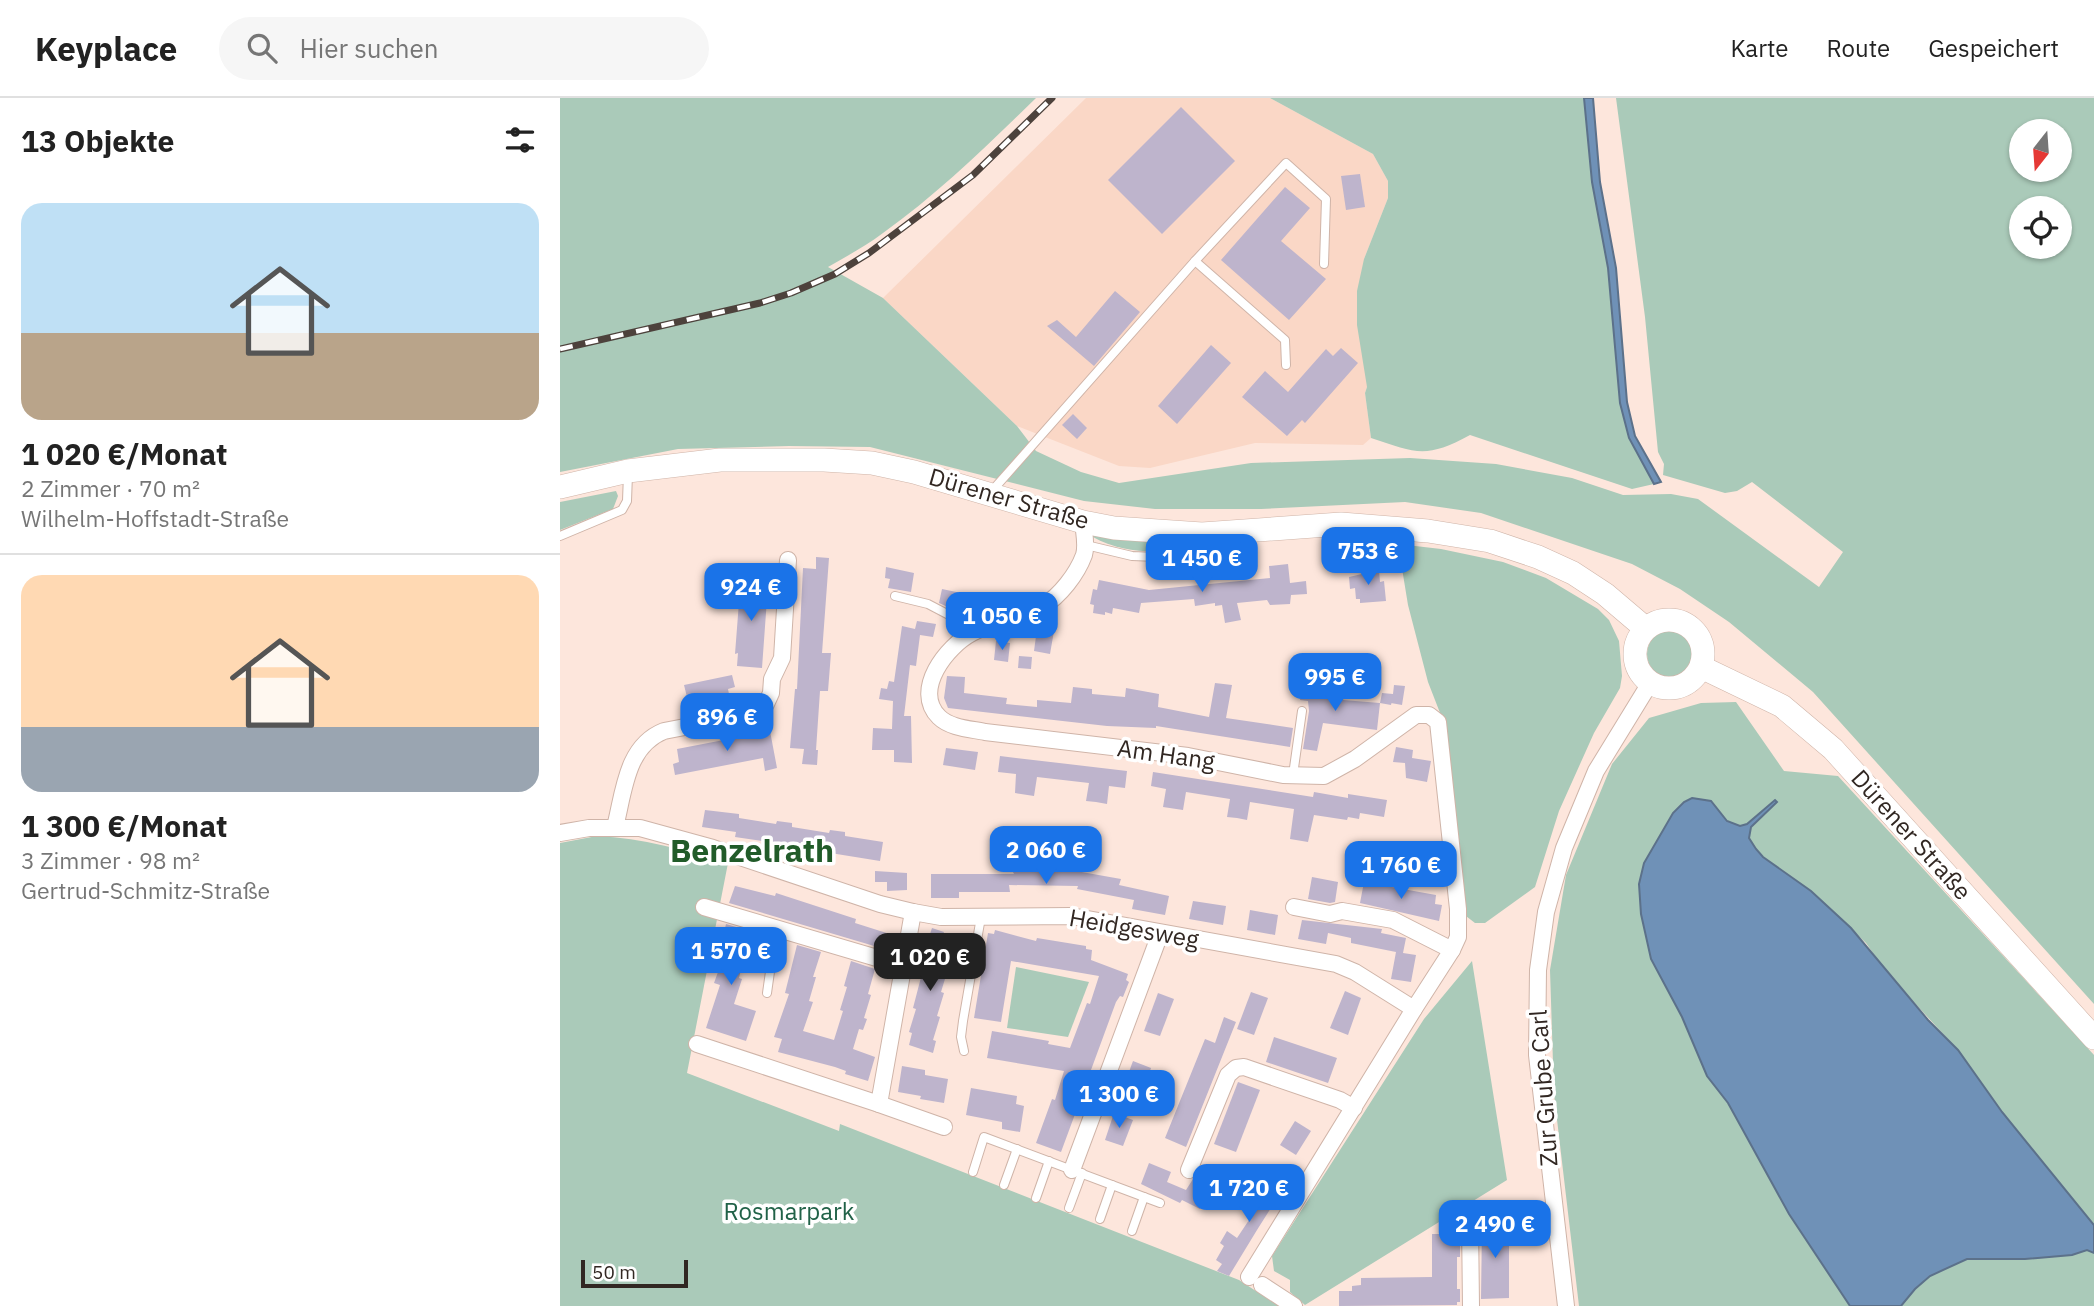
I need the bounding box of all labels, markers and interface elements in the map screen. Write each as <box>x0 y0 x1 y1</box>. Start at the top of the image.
search box <box>219 17 709 80</box>
text: Keyplace <box>35 27 177 70</box>
icon: search <box>243 29 281 67</box>
text: Hier suchen <box>299 31 439 65</box>
text: Karte <box>1730 32 1789 64</box>
text: Route <box>1827 32 1890 64</box>
text: Gespeichert <box>1928 32 2059 64</box>
north arrow <box>2009 119 2072 182</box>
map controls <box>2009 119 2072 259</box>
text: 13 Objekte <box>21 121 174 160</box>
icon: filters <box>501 121 539 159</box>
button: locate <box>2009 196 2072 259</box>
icon: home <box>217 248 343 374</box>
text: 1 020 €/Monat <box>21 434 228 473</box>
street label: Dürener Straße <box>925 460 1093 536</box>
text: 2 Zimmer · 70 m² <box>21 473 200 503</box>
text: Wilhelm-Hoffstadt-Straße <box>21 503 289 533</box>
pin: 753 € <box>1319 528 1417 587</box>
pin: 1 450 € <box>1137 534 1267 594</box>
text: 753 € <box>1337 535 1399 565</box>
text: 1 450 € <box>1162 542 1242 572</box>
pin: 924 € <box>702 564 800 623</box>
text: 924 € <box>720 571 782 601</box>
pin: 1 050 € <box>937 592 1067 652</box>
text: 1 050 € <box>962 600 1042 630</box>
icon: home <box>217 620 343 746</box>
pin: 995 € <box>1286 654 1384 713</box>
text: 995 € <box>1304 661 1366 691</box>
pin: 896 € <box>678 694 776 753</box>
text: 896 € <box>696 701 758 731</box>
street label: Am Hang <box>1115 731 1217 777</box>
street label: Dürener Straße <box>1845 762 1979 906</box>
text: 1 300 €/Monat <box>21 806 228 845</box>
pin: 2 060 € <box>981 826 1111 886</box>
district label: Benzelrath <box>670 829 834 871</box>
text: 2 060 € <box>1006 834 1086 864</box>
pin: 1 760 € <box>1336 842 1466 901</box>
text: 3 Zimmer · 98 m² <box>21 845 200 875</box>
text: 1 760 € <box>1361 849 1441 879</box>
text: Gertrud-Schmitz-Straße <box>21 875 270 905</box>
street label: Heidgesweg <box>1067 901 1202 955</box>
pin: 1 570 € <box>666 928 796 987</box>
pin: 1 020 € <box>865 934 995 993</box>
text: 1 570 € <box>691 935 771 965</box>
text: 1 020 € <box>890 941 970 971</box>
street label: Zur Grube Carl <box>1522 1009 1564 1167</box>
pin: 1 300 € <box>1054 1070 1184 1130</box>
text: 1 300 € <box>1079 1078 1159 1108</box>
pin: 1 720 € <box>1184 1164 1314 1224</box>
text: 1 720 € <box>1209 1172 1289 1202</box>
park label: Rosmarpark <box>724 1195 855 1227</box>
pin: 2 490 € <box>1430 1200 1560 1260</box>
text: 2 490 € <box>1455 1208 1535 1238</box>
scale bar <box>581 1257 688 1289</box>
text: 50 m <box>592 1260 636 1284</box>

